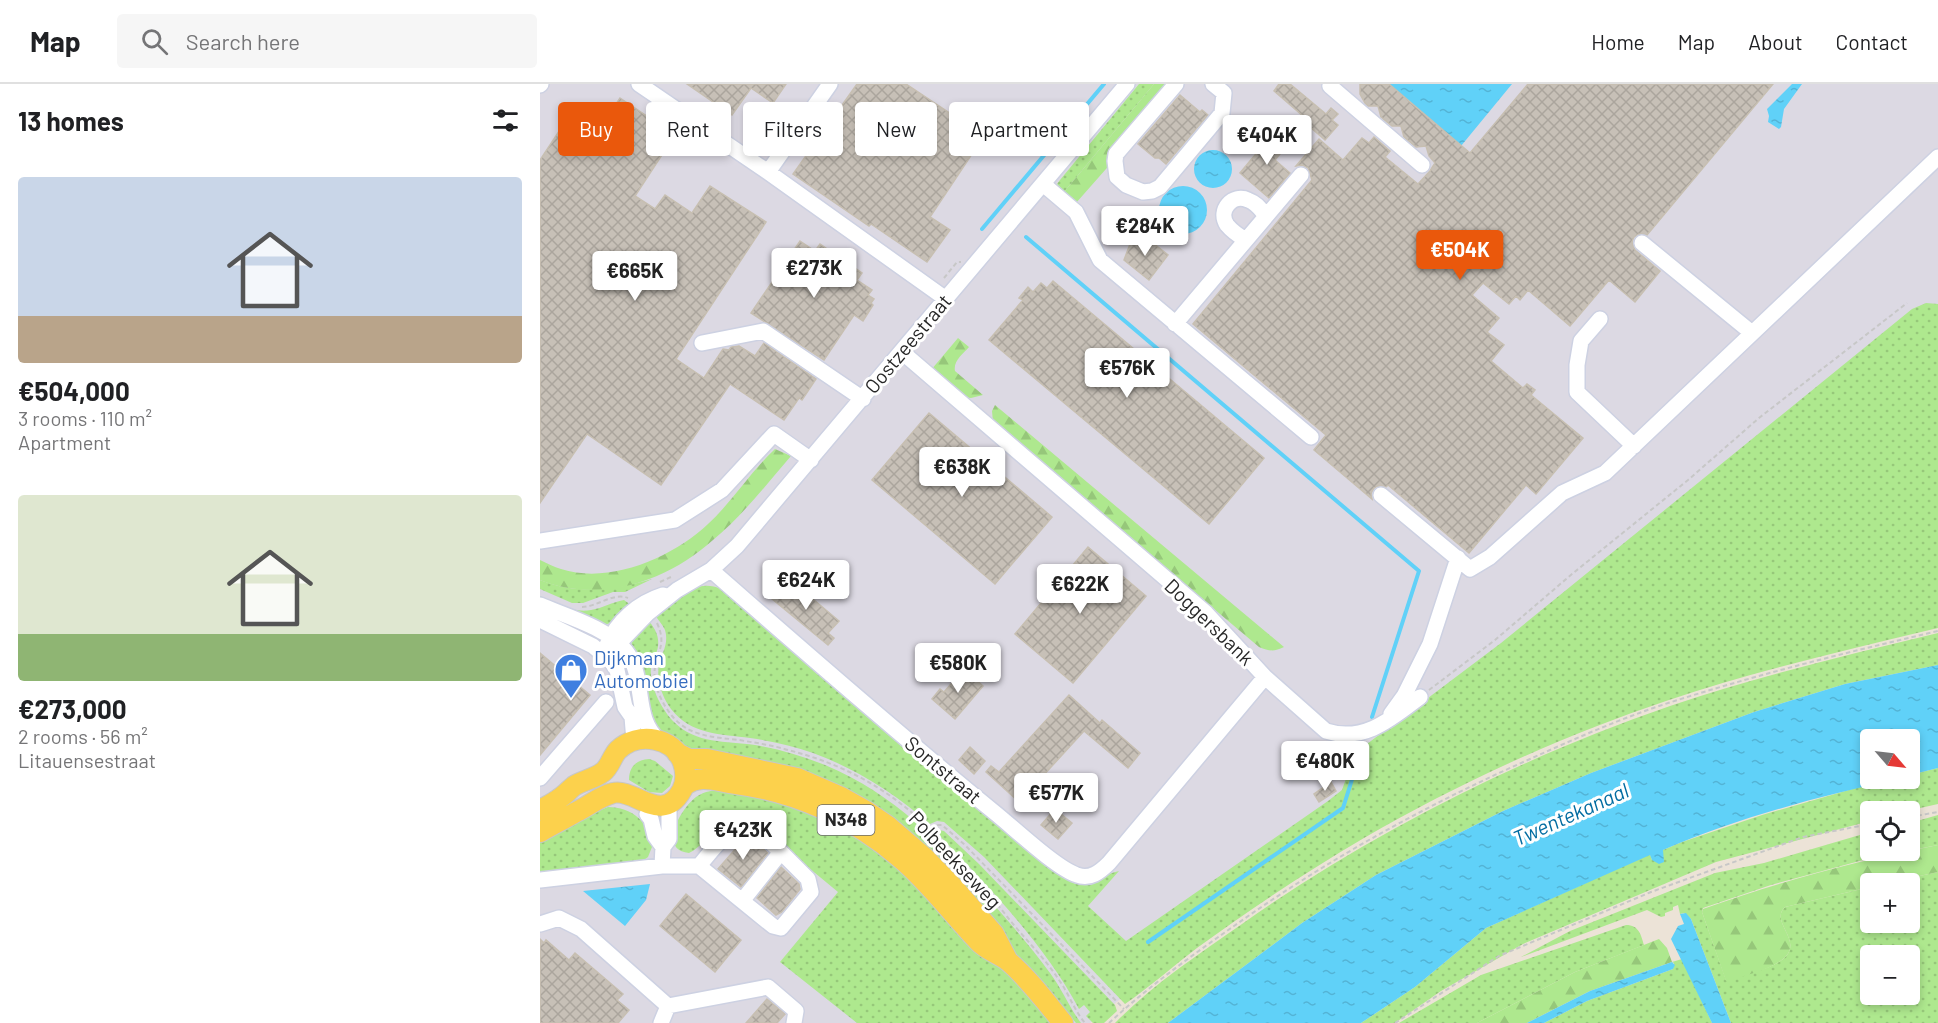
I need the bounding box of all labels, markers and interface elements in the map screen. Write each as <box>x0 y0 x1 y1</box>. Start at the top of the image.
search box <box>117 14 537 68</box>
text: Map <box>30 24 81 58</box>
icon: search <box>138 25 171 58</box>
text: Search here <box>186 28 300 54</box>
text: Home <box>1591 29 1645 54</box>
text: Map <box>1678 29 1715 54</box>
text: About <box>1748 29 1803 54</box>
text: Contact <box>1836 29 1908 54</box>
chip: Buy <box>558 102 634 156</box>
chip: Rent <box>646 102 731 156</box>
chip: Filters <box>743 102 843 156</box>
chip: New <box>855 102 937 156</box>
chip: Apartment <box>949 102 1089 156</box>
icon: filters <box>489 104 522 137</box>
text: 13 homes <box>18 105 124 136</box>
pin: €404K <box>1225 115 1309 166</box>
text: €404K <box>1237 122 1297 146</box>
pin: €284K <box>1103 206 1187 257</box>
text: €284K <box>1115 213 1175 237</box>
icon: home <box>216 216 324 324</box>
pin: €504K <box>1418 230 1502 281</box>
text: €504K <box>1430 237 1490 261</box>
pin: €273K <box>772 248 856 299</box>
pin: €665K <box>593 251 677 302</box>
text: €273K <box>785 255 843 279</box>
text: €665K <box>606 258 664 282</box>
street label: Oostzeestraat <box>859 289 956 398</box>
pin: €576K <box>1085 348 1169 399</box>
text: €576K <box>1099 355 1155 379</box>
text: €504,000 <box>18 375 130 406</box>
text: 3 rooms · 110 m² <box>18 406 152 430</box>
text: Apartment <box>18 430 111 454</box>
pin: €638K <box>920 447 1004 498</box>
text: €638K <box>933 454 991 478</box>
icon: home <box>216 534 324 642</box>
pin: €624K <box>764 560 848 611</box>
pin: €622K <box>1038 564 1122 615</box>
text: €624K <box>776 567 836 591</box>
text: €622K <box>1051 571 1109 595</box>
street label: Doggersbank <box>1160 573 1259 670</box>
pin: €580K <box>916 643 1000 694</box>
place label: Dijkman Automobiel <box>594 645 693 692</box>
text: €580K <box>929 650 987 674</box>
shop icon: Dijkman Automobiel <box>553 652 589 699</box>
text: €273,000 <box>18 693 127 724</box>
text: 2 rooms · 56 m² <box>18 724 148 748</box>
north arrow <box>1860 729 1920 789</box>
map controls <box>1860 729 1920 1005</box>
street label: Sontstraat <box>901 730 987 808</box>
pin: €480K <box>1283 741 1367 792</box>
text: Litauensestraat <box>18 748 156 772</box>
text: €480K <box>1295 748 1355 772</box>
pin: €577K <box>1014 773 1098 824</box>
water label: Twentekanaal <box>1509 777 1632 850</box>
text: €577K <box>1028 780 1084 804</box>
button: locate <box>1860 801 1920 861</box>
road number: N348 <box>818 805 874 835</box>
street label: Polbeekseweg <box>905 806 1007 913</box>
pin: €423K <box>701 810 785 861</box>
text: €423K <box>713 817 773 841</box>
button: + <box>1860 873 1920 933</box>
button: − <box>1860 945 1920 1005</box>

